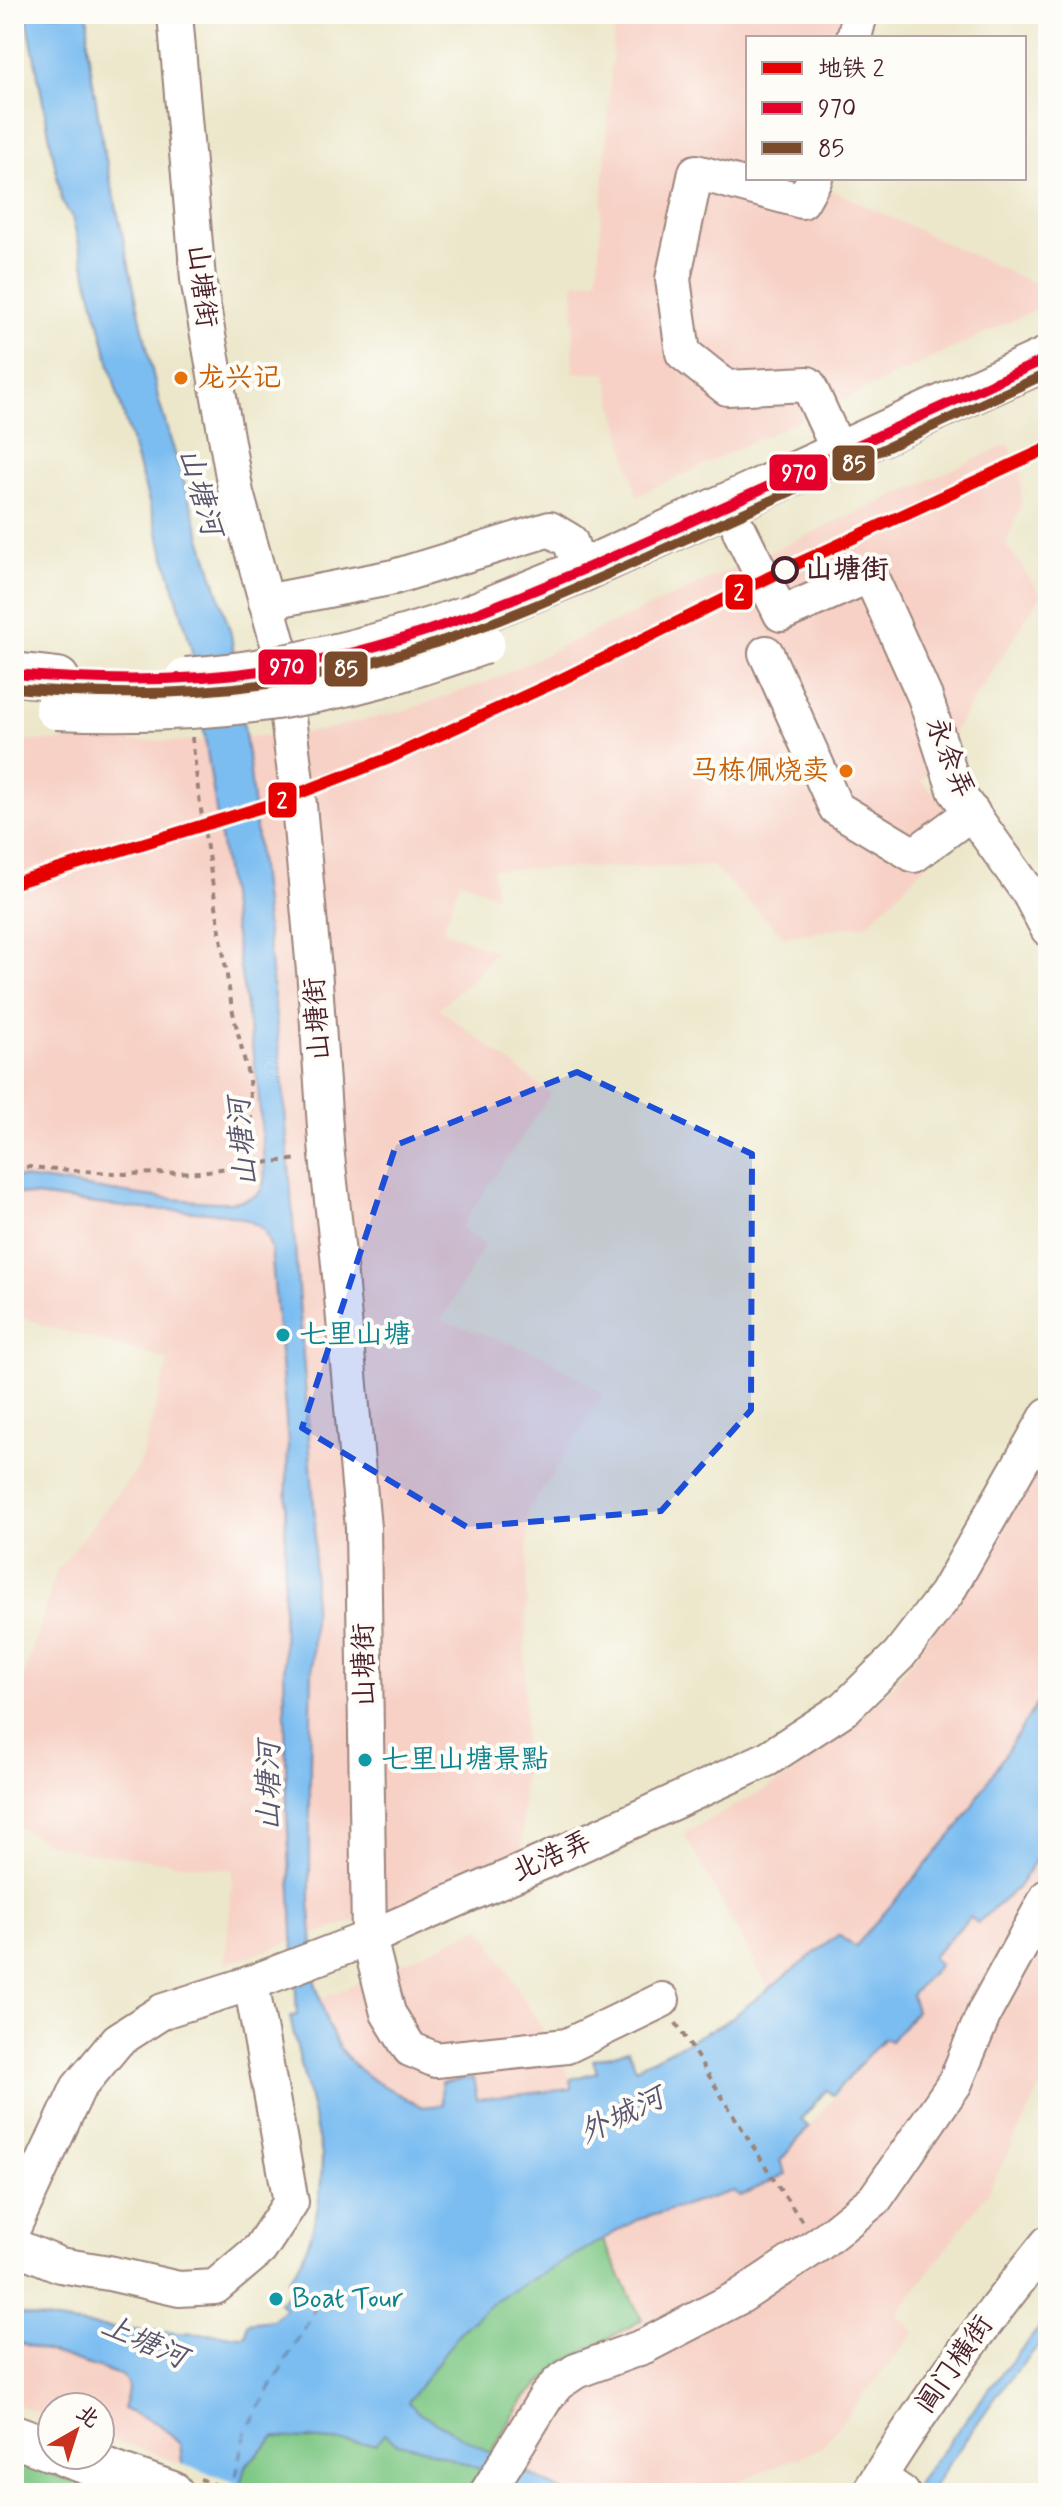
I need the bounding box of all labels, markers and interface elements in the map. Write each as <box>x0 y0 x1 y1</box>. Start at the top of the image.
legend <box>746 36 1026 180</box>
text: 地铁 2 <box>818 54 884 85</box>
text: 970 <box>818 94 856 125</box>
text: 85 <box>818 134 844 165</box>
street label: 山塘街 <box>178 242 224 330</box>
place label: 龙兴记 <box>197 360 281 397</box>
marker: 龙兴记 <box>172 369 190 387</box>
water label: 山塘河 <box>169 443 233 545</box>
line badge: 85 <box>831 444 876 482</box>
text: 85 <box>842 451 866 479</box>
line badge: 970 <box>768 453 829 492</box>
text: 970 <box>781 460 817 488</box>
place label: 山塘街 <box>805 552 889 589</box>
marker: 山塘街 <box>772 557 798 583</box>
line badge: 2 <box>724 573 754 611</box>
text: 2 <box>734 580 745 608</box>
line badge: 970 <box>257 648 318 686</box>
line badge: 85 <box>323 650 369 688</box>
text: 970 <box>269 654 305 682</box>
text: 85 <box>334 656 358 684</box>
street label: 永余弄 <box>916 712 982 804</box>
place label: 马栋佩烧卖 <box>690 753 830 790</box>
marker: 马栋佩烧卖 <box>837 762 855 780</box>
line badge: 2 <box>267 781 298 819</box>
text: 2 <box>277 788 288 816</box>
street label: 山塘街 <box>297 976 339 1062</box>
water label: 山塘河 <box>219 1090 266 1189</box>
place label: 七里山塘 <box>299 1317 411 1354</box>
marker: 七里山塘 <box>274 1326 292 1344</box>
street label: 山塘街 <box>346 1623 384 1707</box>
water label: 山塘河 <box>250 1736 289 1831</box>
place label: 七里山塘景點 <box>381 1742 549 1779</box>
marker: 七里山塘景點 <box>356 1751 374 1769</box>
street label: 北浩弄 <box>506 1823 598 1891</box>
water label: 外城河 <box>573 2077 675 2153</box>
place label: Boat Tour <box>292 2281 404 2318</box>
marker: Boat Tour <box>267 2290 285 2308</box>
water label: 上塘河 <box>95 2306 198 2380</box>
street label: 阊门横街 <box>908 2309 1002 2421</box>
north arrow <box>36 2391 116 2471</box>
text: 北 <box>70 2399 105 2435</box>

